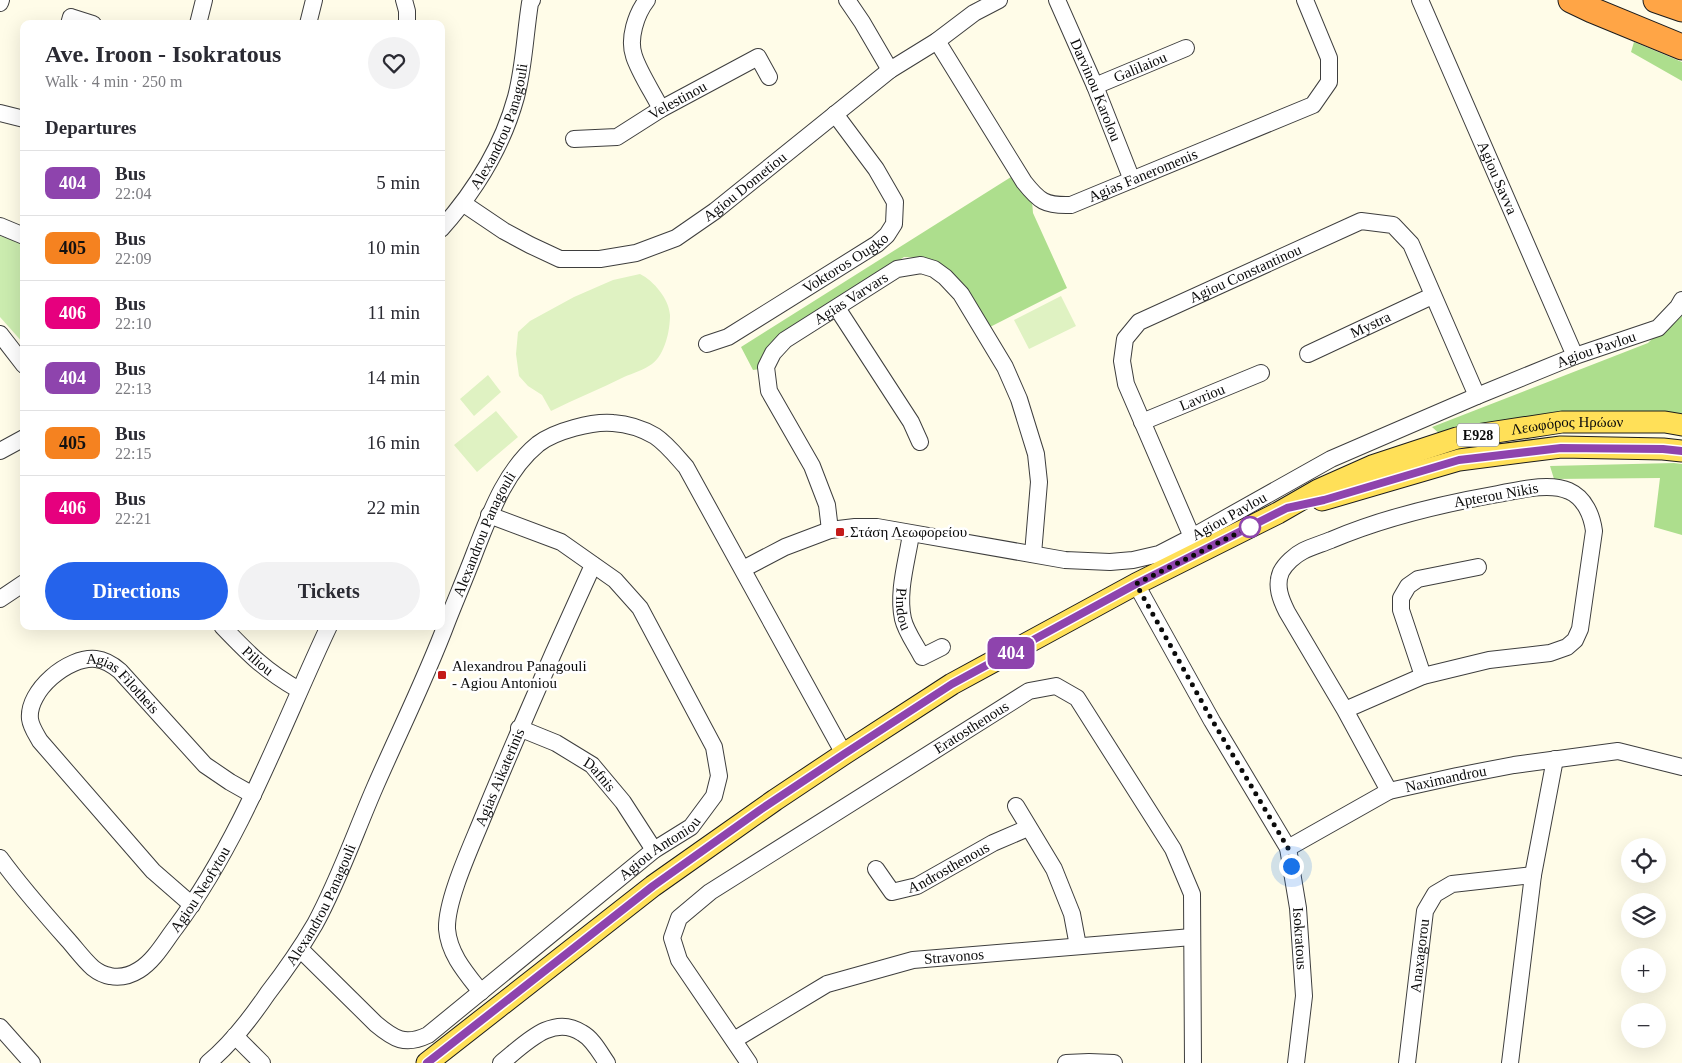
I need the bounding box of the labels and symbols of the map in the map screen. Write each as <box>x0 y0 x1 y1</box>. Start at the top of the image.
street label: Darvinou Karolou <box>1067 36 1124 144</box>
street label: Galilaiou <box>1111 49 1170 85</box>
street label: Alexandrou Panagouli <box>467 62 530 192</box>
street label: Velestinou <box>646 78 710 123</box>
street label: Agiou Savva <box>1475 139 1520 217</box>
street label: Agias Faneromenis <box>1086 146 1200 205</box>
street label: Agiou Dometiou <box>700 149 790 225</box>
street label: Voktoros Ougko <box>800 230 892 296</box>
street label: Agiou Constantinou <box>1187 241 1304 306</box>
street label: Agias Varvars <box>811 269 891 328</box>
street label: Mystra <box>1348 308 1393 341</box>
street label: Agiou Pavlou <box>1554 328 1638 371</box>
street label: Lavriou <box>1177 381 1228 414</box>
street label: Λεωφόρος Ηρώων <box>1510 414 1624 438</box>
road number: E928 <box>1457 424 1499 446</box>
street label: Alexandrou Panagouli <box>450 469 519 599</box>
street label: Apterou Nikis <box>1453 480 1540 510</box>
street label: Agiou Pavlou <box>1189 489 1270 543</box>
unlabelled marker <box>1239 516 1261 538</box>
place label: Στάση Λεωφορείου <box>850 524 967 540</box>
marker: Στάση Λεωφορείου <box>834 526 846 538</box>
street label: Pindou <box>893 587 914 633</box>
line badge: 404 <box>982 637 1040 669</box>
street label: Piliou <box>239 643 277 679</box>
street label: Agias Filotheis <box>86 651 162 717</box>
place label: Alexandrou Panagouli - Agiou Antoniou <box>452 658 587 691</box>
marker: Alexandrou Panagouli - Agiou Antoniou <box>436 669 448 681</box>
street label: Eratosthenous <box>931 698 1012 757</box>
street label: Agias Aikaterinis <box>472 726 528 829</box>
street label: Dafnis <box>581 754 619 795</box>
street label: Naximandrou <box>1404 762 1488 795</box>
street label: Agiou Antoniou <box>616 813 704 883</box>
street label: Androsthenous <box>906 839 992 896</box>
street label: Alexandrou Panagouli <box>283 842 359 968</box>
street label: Agiou Neofytou <box>167 844 233 935</box>
your location <box>1279 854 1304 879</box>
street label: Isokratous <box>1290 907 1310 970</box>
street label: Anaxagorou <box>1407 917 1432 994</box>
street label: Stravonos <box>923 946 985 967</box>

